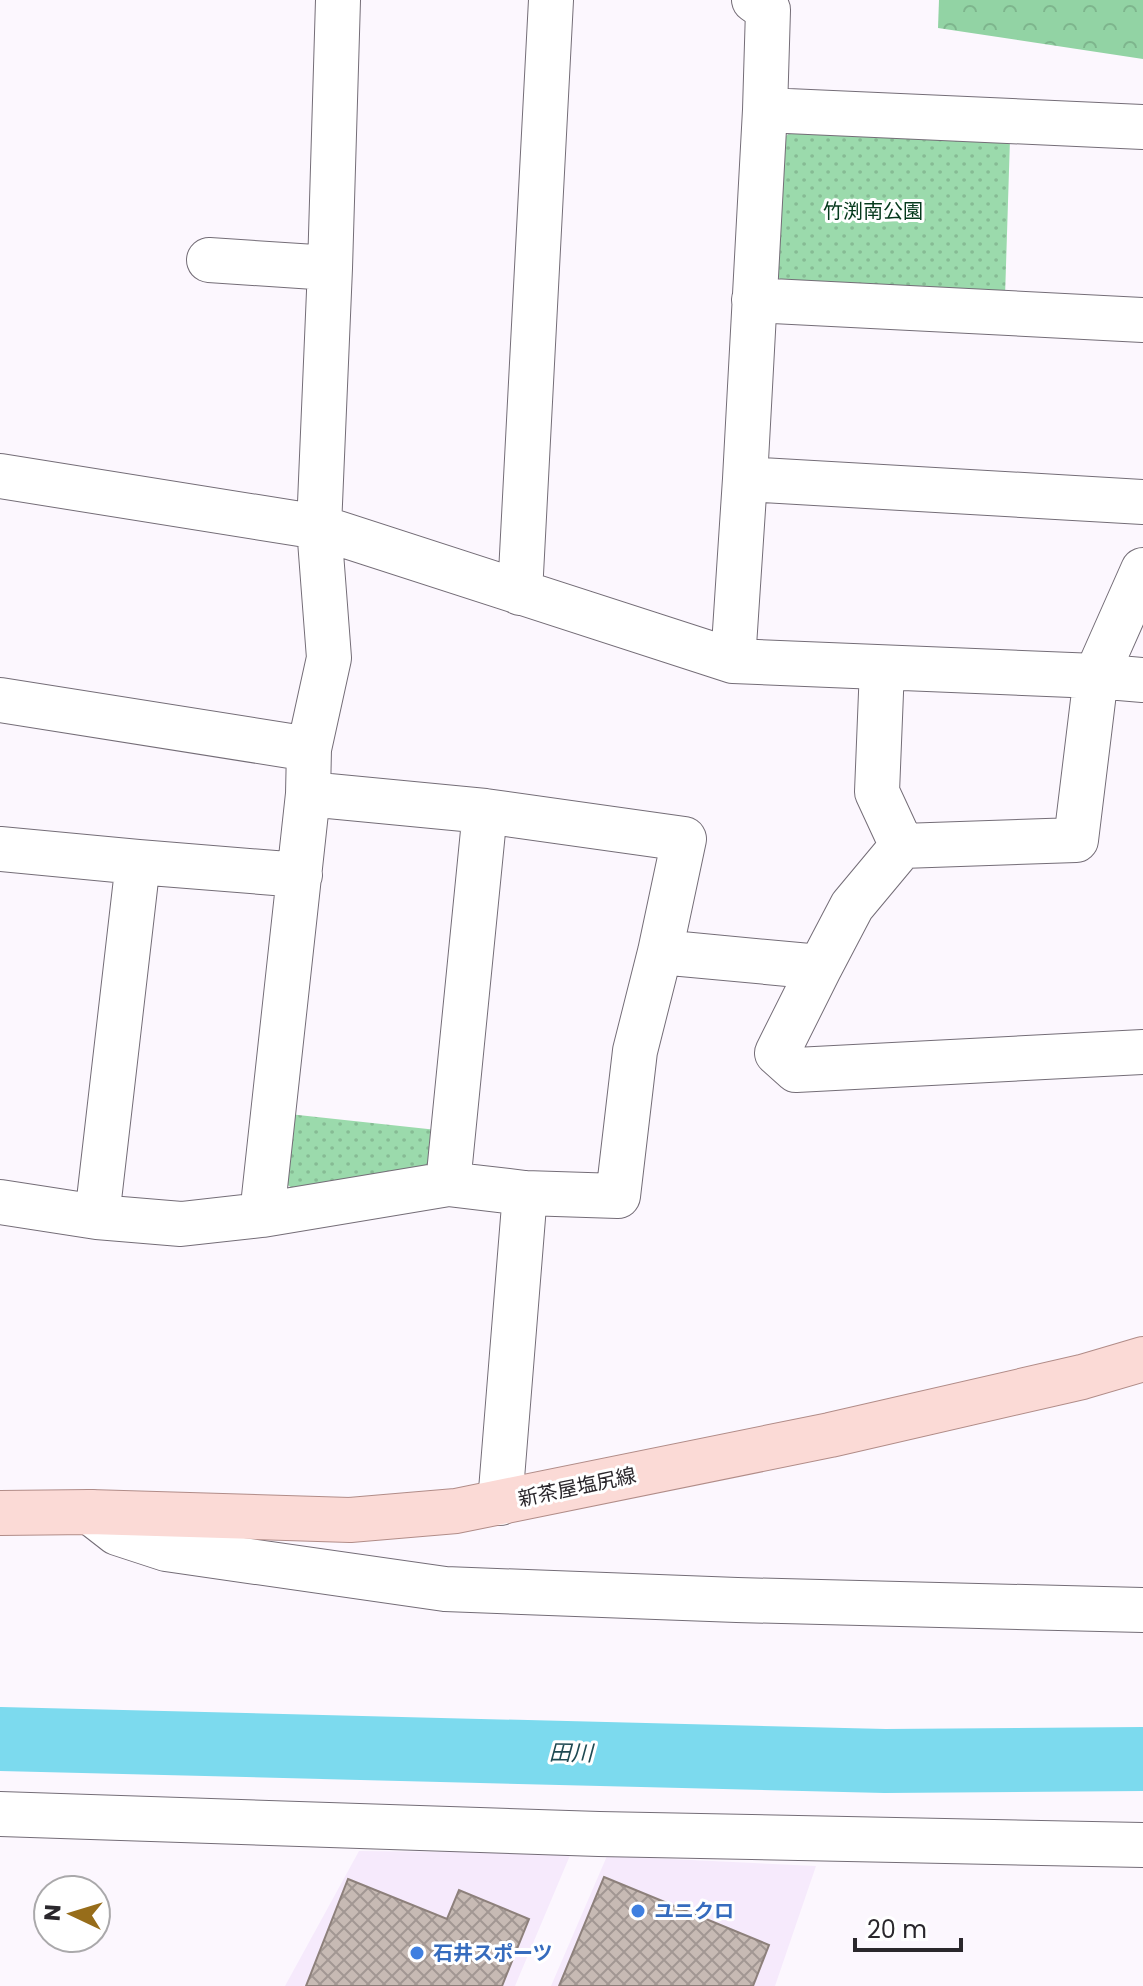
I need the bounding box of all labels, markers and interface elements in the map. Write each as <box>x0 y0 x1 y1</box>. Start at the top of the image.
park label: 竹渕南公園 <box>823 197 923 225</box>
street label: 新茶屋塩尻線 <box>515 1461 639 1513</box>
water label: 田川 <box>549 1737 595 1769</box>
north arrow <box>32 1874 112 1954</box>
place label: ユニクロ <box>654 1897 734 1925</box>
marker: ユニクロ <box>629 1902 647 1920</box>
scale bar <box>855 1902 961 1952</box>
text: N <box>37 1903 69 1922</box>
text: 20 m <box>867 1913 927 1946</box>
place label: 石井スポーツ <box>433 1939 553 1967</box>
marker: 石井スポーツ <box>408 1944 426 1962</box>

